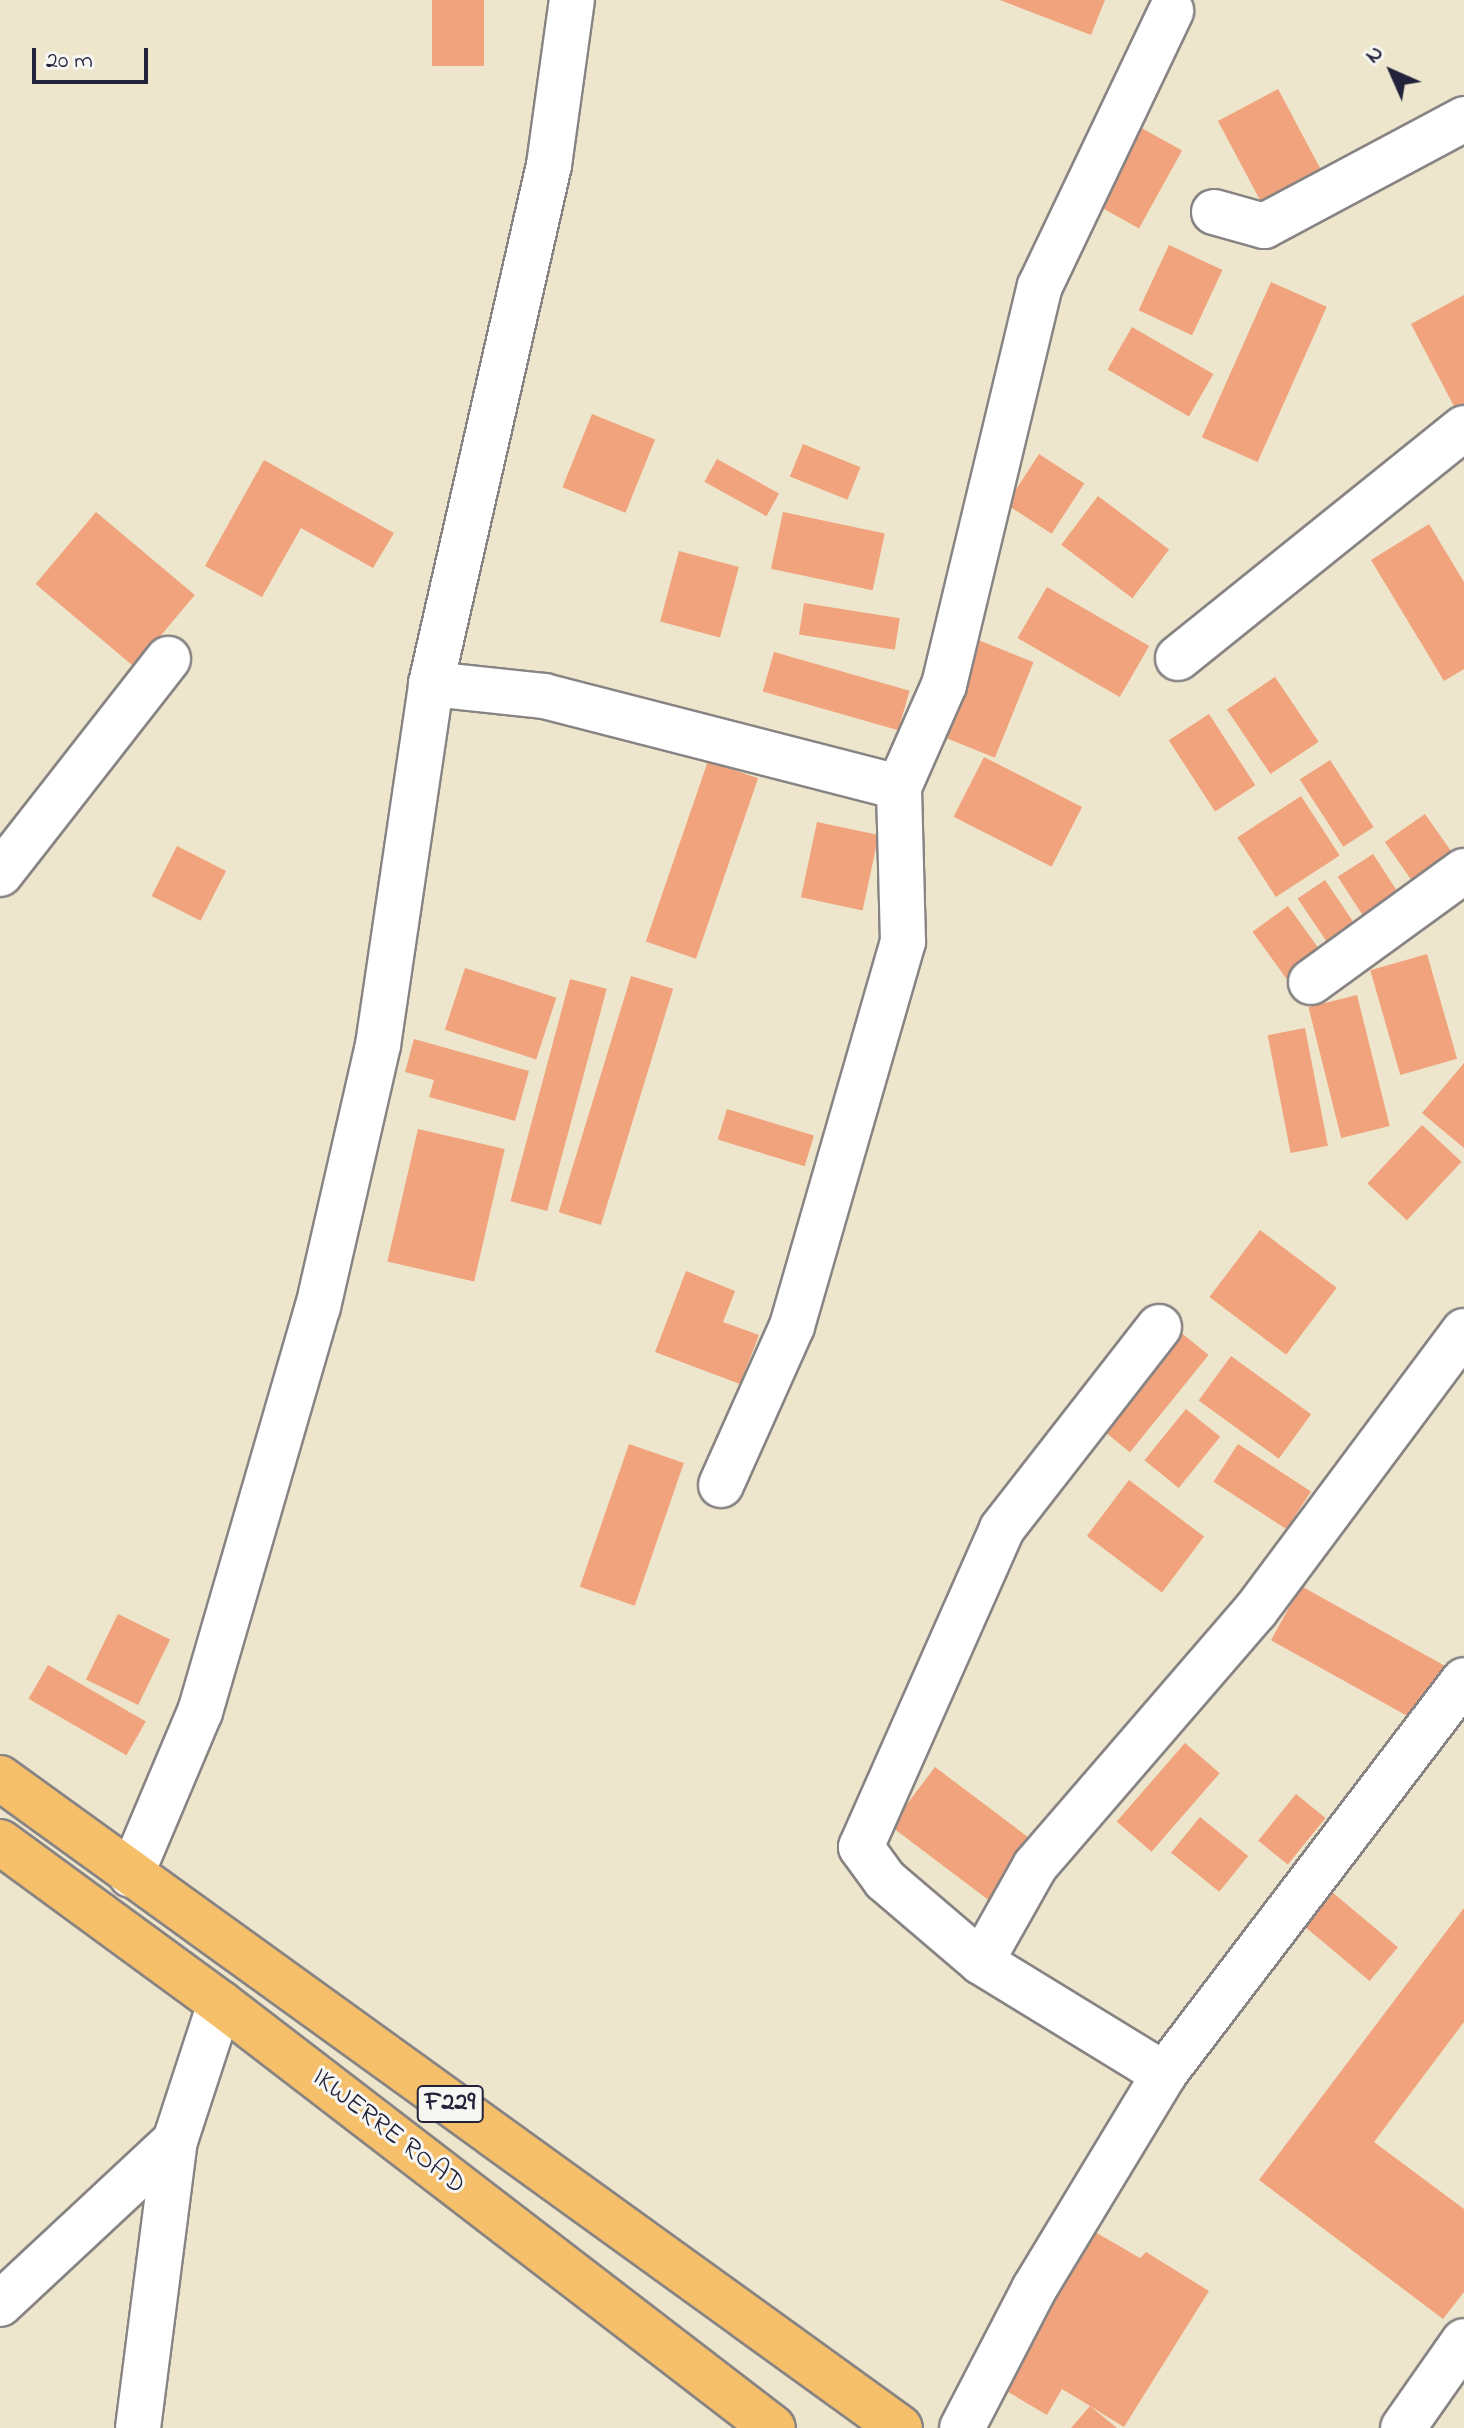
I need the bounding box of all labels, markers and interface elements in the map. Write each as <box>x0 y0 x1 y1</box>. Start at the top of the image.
scale bar <box>36 32 152 82</box>
north arrow <box>1352 32 1432 112</box>
text: N <box>1358 38 1392 72</box>
text: 20 m <box>46 44 93 79</box>
street label: IKWERRE ROAD <box>304 2062 472 2202</box>
road number: F229 <box>416 2082 484 2126</box>

